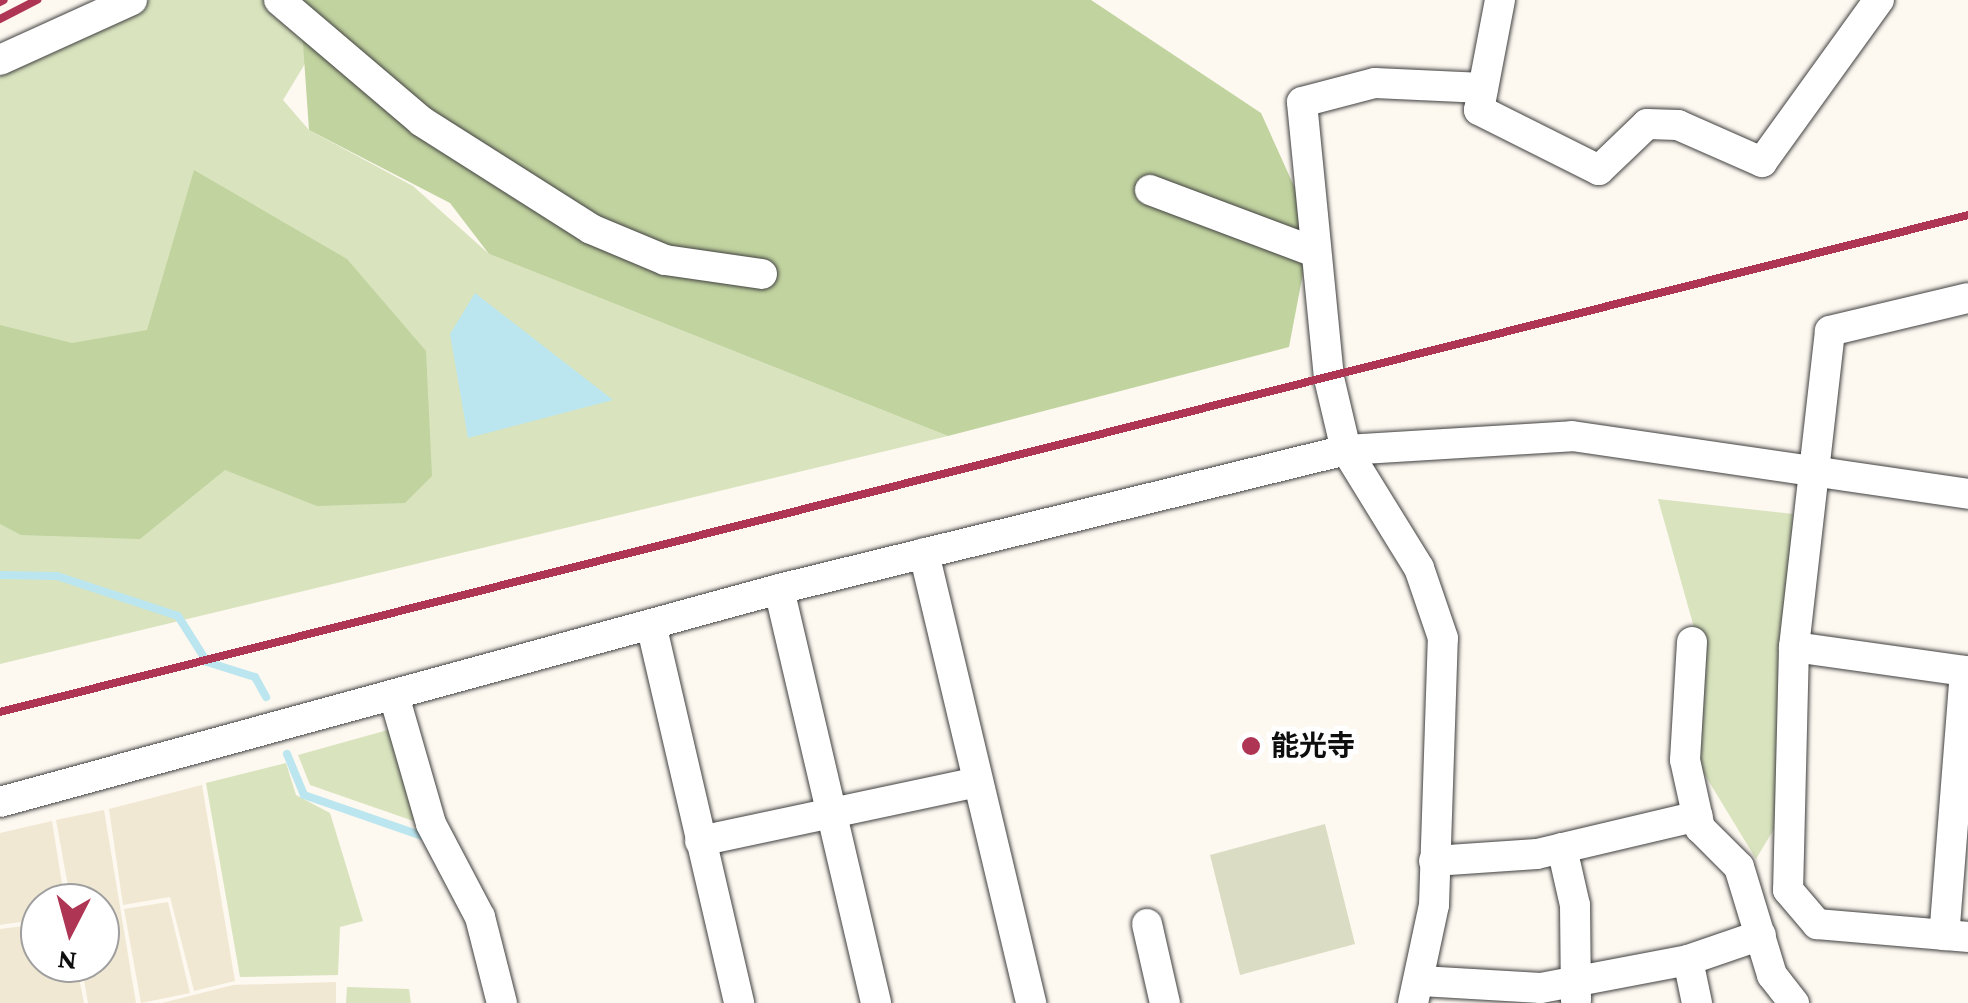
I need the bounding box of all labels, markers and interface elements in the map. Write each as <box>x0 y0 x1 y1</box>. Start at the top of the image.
place label: 能光寺 <box>1271 729 1355 763</box>
marker: 能光寺 <box>1240 735 1262 757</box>
north arrow <box>20 883 120 983</box>
text: N <box>56 945 78 978</box>

